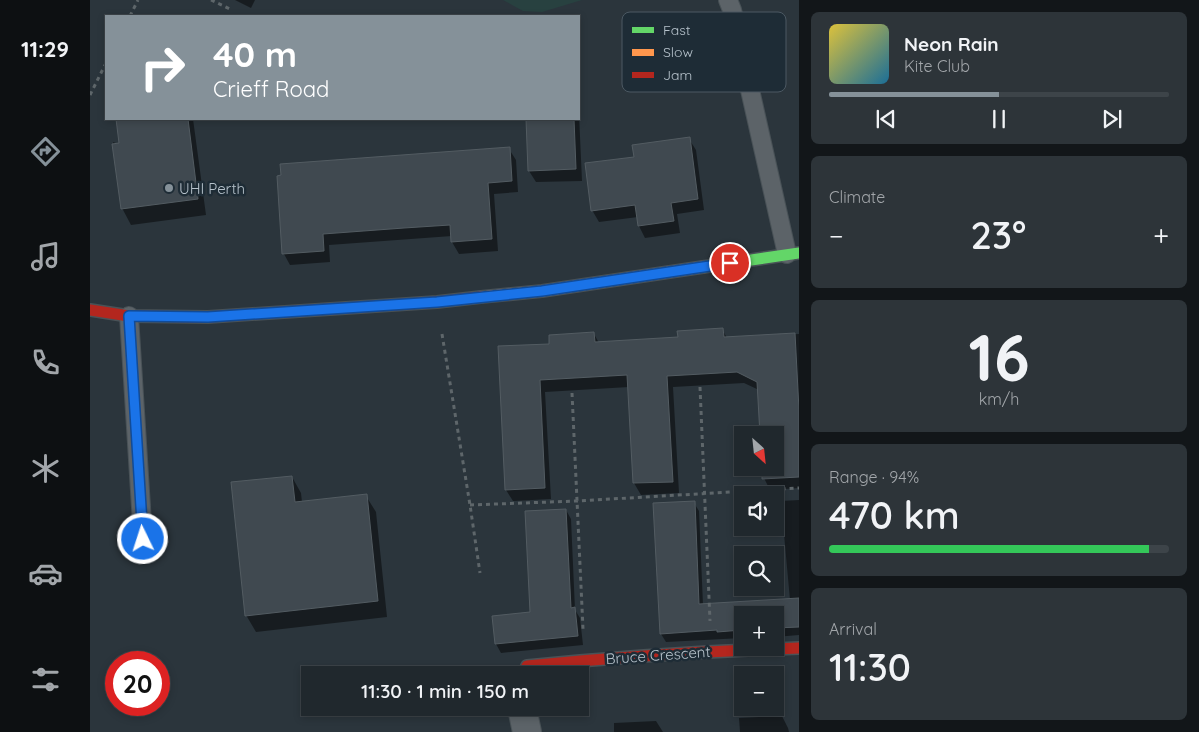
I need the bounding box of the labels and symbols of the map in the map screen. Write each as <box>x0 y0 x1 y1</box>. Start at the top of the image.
legend <box>622 12 786 92</box>
text: Fast <box>663 21 691 39</box>
text: Slow <box>663 43 693 61</box>
text: Jam <box>663 66 692 84</box>
place label: UHI Perth <box>179 179 245 198</box>
marker: UHI Perth <box>163 182 175 194</box>
pin <box>709 242 751 284</box>
north arrow <box>734 426 784 476</box>
position arrow <box>116 512 168 564</box>
street label: Bruce Crescent <box>605 642 711 668</box>
speed limit sign: 20 <box>105 651 170 716</box>

